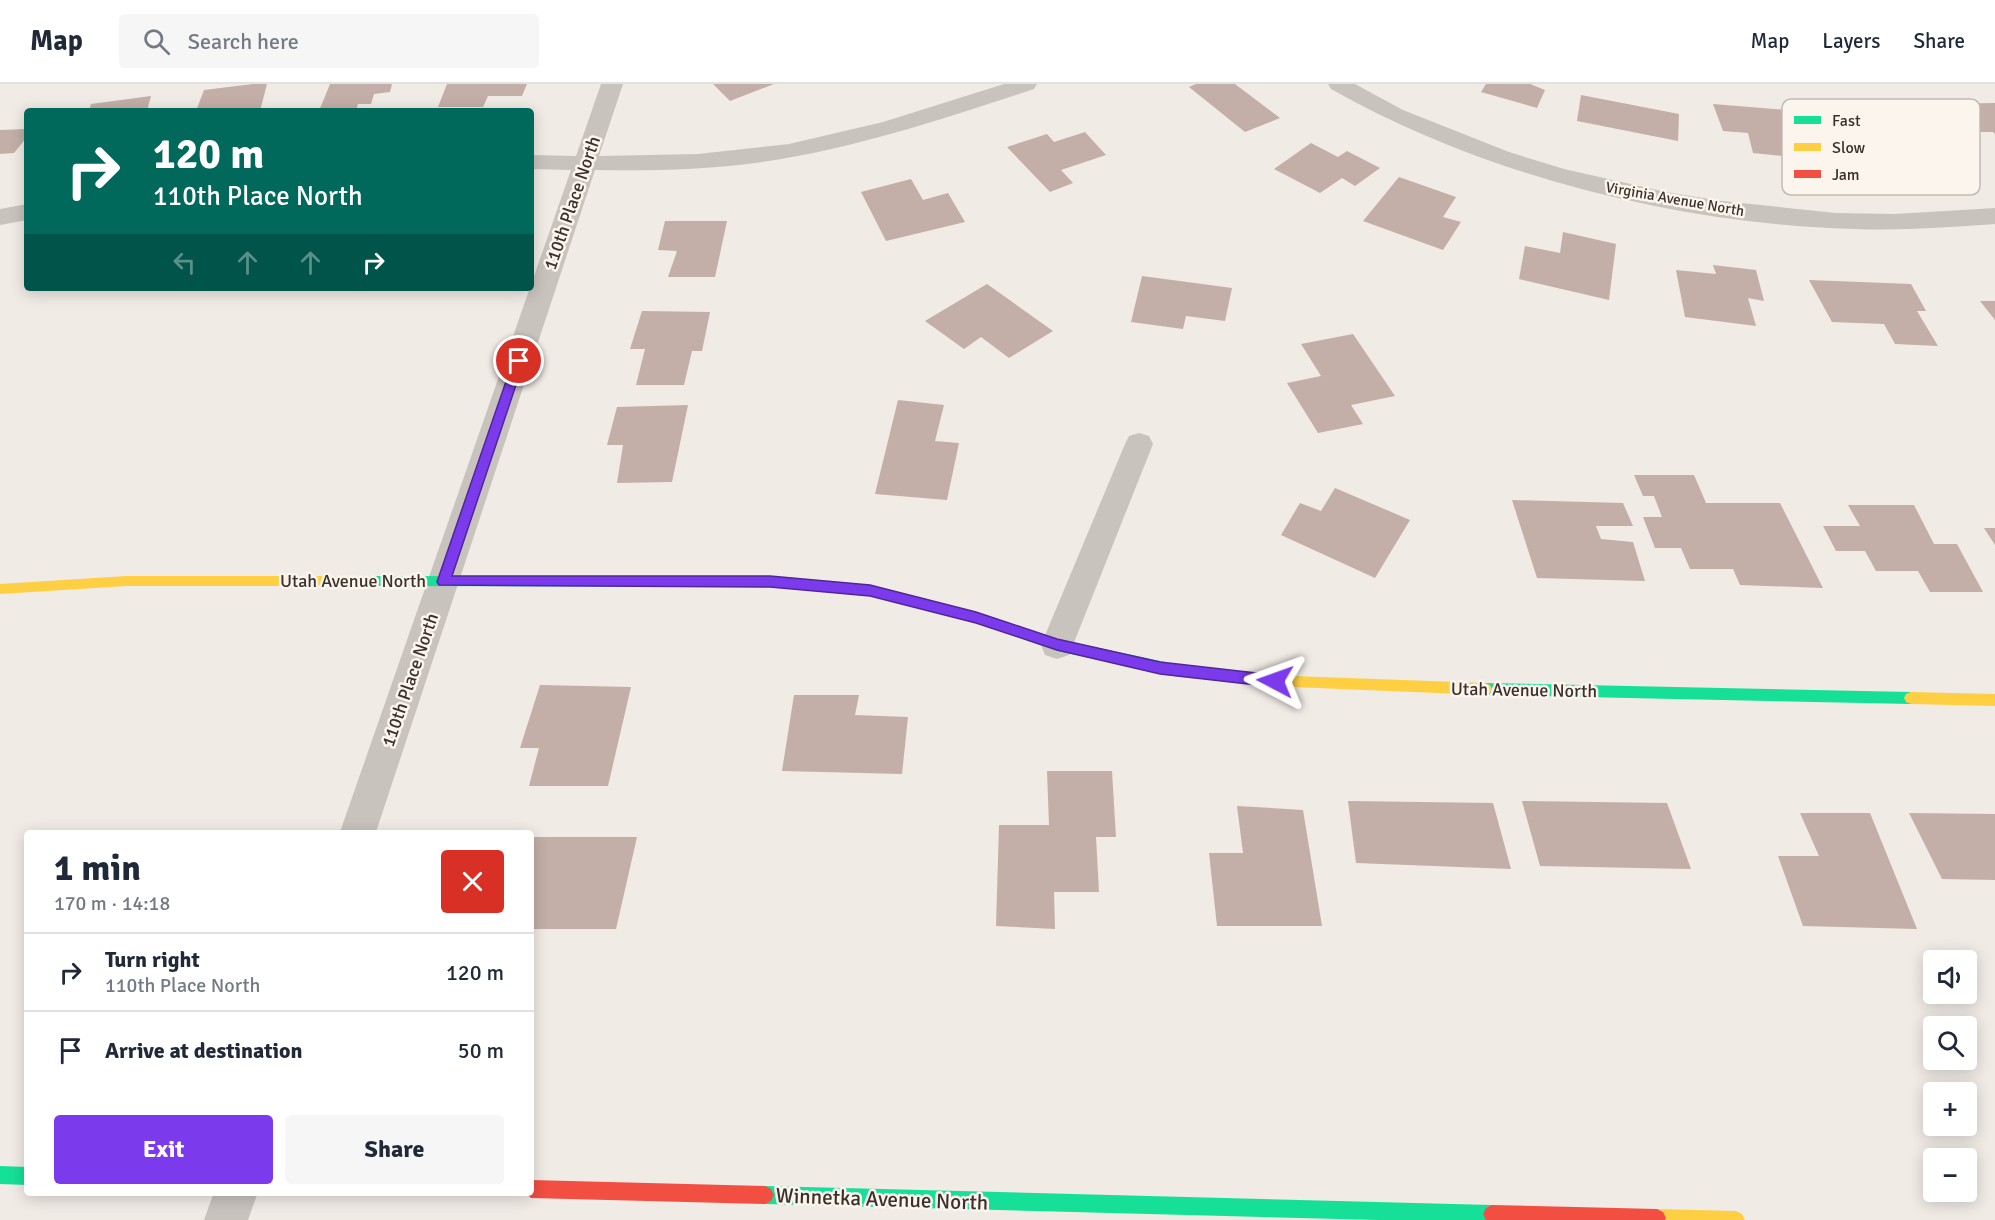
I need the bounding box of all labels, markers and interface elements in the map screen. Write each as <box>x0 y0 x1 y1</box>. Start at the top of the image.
search box <box>119 14 539 68</box>
text: Map <box>30 24 83 58</box>
icon: search <box>140 25 173 58</box>
text: Search here <box>188 28 299 55</box>
text: Map <box>1751 28 1789 54</box>
text: Layers <box>1822 28 1880 54</box>
text: Share <box>1913 28 1965 54</box>
legend <box>1782 99 1980 195</box>
text: Fast <box>1832 111 1861 131</box>
text: 120 m <box>153 129 264 180</box>
icon: right <box>54 132 132 210</box>
street label: 110th Place North <box>539 133 605 273</box>
text: Slow <box>1832 138 1866 158</box>
text: Jam <box>1832 165 1860 185</box>
street label: Virginia Avenue North <box>1604 178 1746 220</box>
text: 110th Place North <box>153 180 363 213</box>
icon: left <box>168 246 201 279</box>
icon: ahead <box>231 246 264 279</box>
icon: ahead <box>294 246 327 279</box>
icon: right <box>357 246 390 279</box>
pin <box>493 335 544 386</box>
icon: arrive <box>502 344 535 377</box>
street label: Utah Avenue North <box>280 570 426 592</box>
street label: 110th Place North <box>377 610 443 750</box>
position arrow <box>1243 649 1307 713</box>
street label: Utah Avenue North <box>1451 678 1597 702</box>
text: 1 min <box>54 846 141 891</box>
button: close <box>441 850 504 913</box>
text: 170 m · 14:18 <box>54 891 170 916</box>
text: Turn right <box>105 946 200 973</box>
map controls <box>1923 950 1977 1202</box>
button: sound <box>1923 950 1977 1004</box>
icon: right <box>54 956 87 989</box>
text: 120 m <box>446 959 504 986</box>
text: 110th Place North <box>105 973 260 998</box>
button: search <box>1923 1016 1977 1070</box>
icon: arrive <box>54 1034 87 1067</box>
text: Arrive at destination <box>105 1037 302 1064</box>
text: 50 m <box>458 1037 504 1064</box>
button: + <box>1923 1082 1977 1136</box>
button: Exit <box>54 1115 273 1184</box>
button: Share <box>285 1115 504 1184</box>
button: − <box>1923 1148 1977 1202</box>
street label: Winnetka Avenue North <box>775 1182 989 1216</box>

